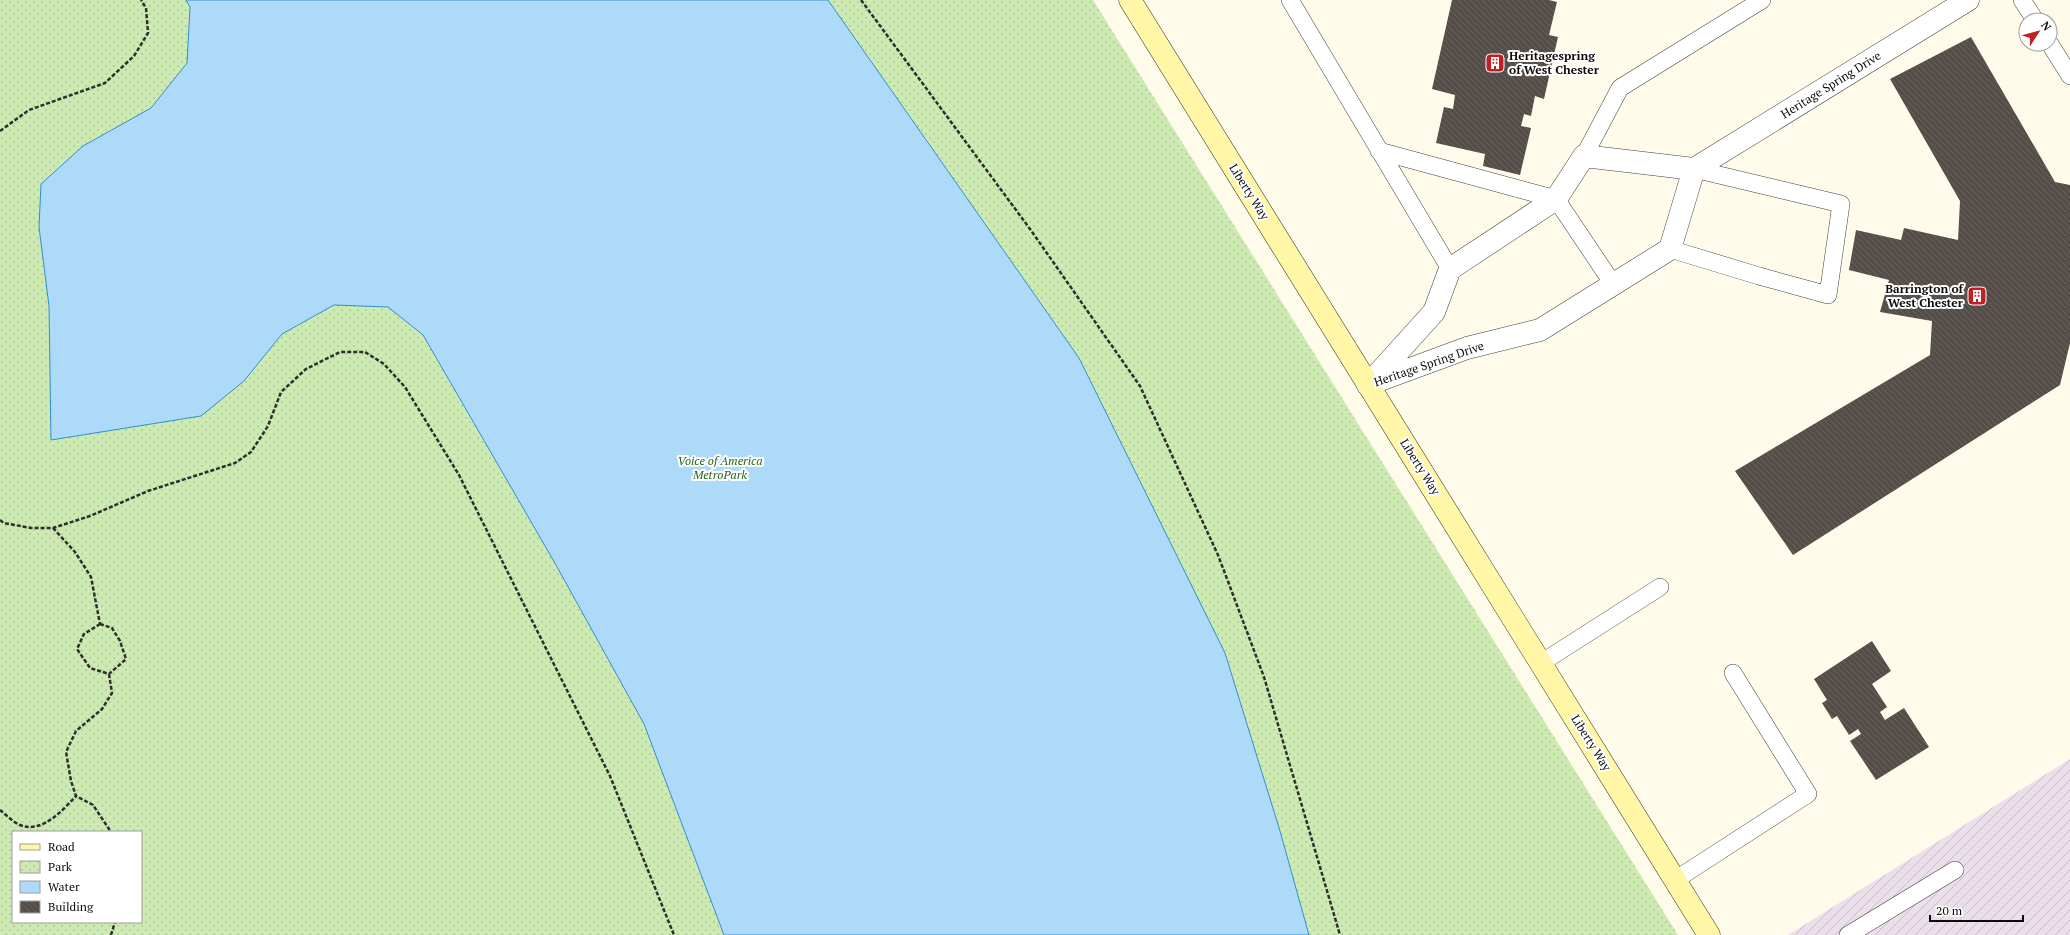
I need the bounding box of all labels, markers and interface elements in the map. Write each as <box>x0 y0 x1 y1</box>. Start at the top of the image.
north arrow <box>2018 12 2058 52</box>
text: N <box>2038 19 2055 34</box>
place label: Heritagespring of West Chester <box>1509 48 1600 77</box>
street label: Heritage Spring Drive <box>1778 48 1884 121</box>
building icon: Heritagespring of West Chester <box>1484 52 1506 74</box>
street label: Liberty Way <box>1226 161 1273 223</box>
place label: Barrington of West Chester <box>1885 281 1965 310</box>
building icon: Barrington of West Chester <box>1966 285 1988 307</box>
street label: Heritage Spring Drive <box>1372 338 1486 389</box>
street label: Liberty Way <box>1397 436 1444 498</box>
park label: Voice of America MetroPark <box>677 453 763 482</box>
street label: Liberty Way <box>1568 712 1615 774</box>
legend <box>12 831 142 923</box>
text: Road <box>48 839 75 854</box>
text: Park <box>48 859 73 874</box>
text: Water <box>48 879 80 894</box>
scale bar <box>1930 897 2023 923</box>
text: Building <box>48 899 94 914</box>
text: 20 m <box>1936 903 1963 918</box>

